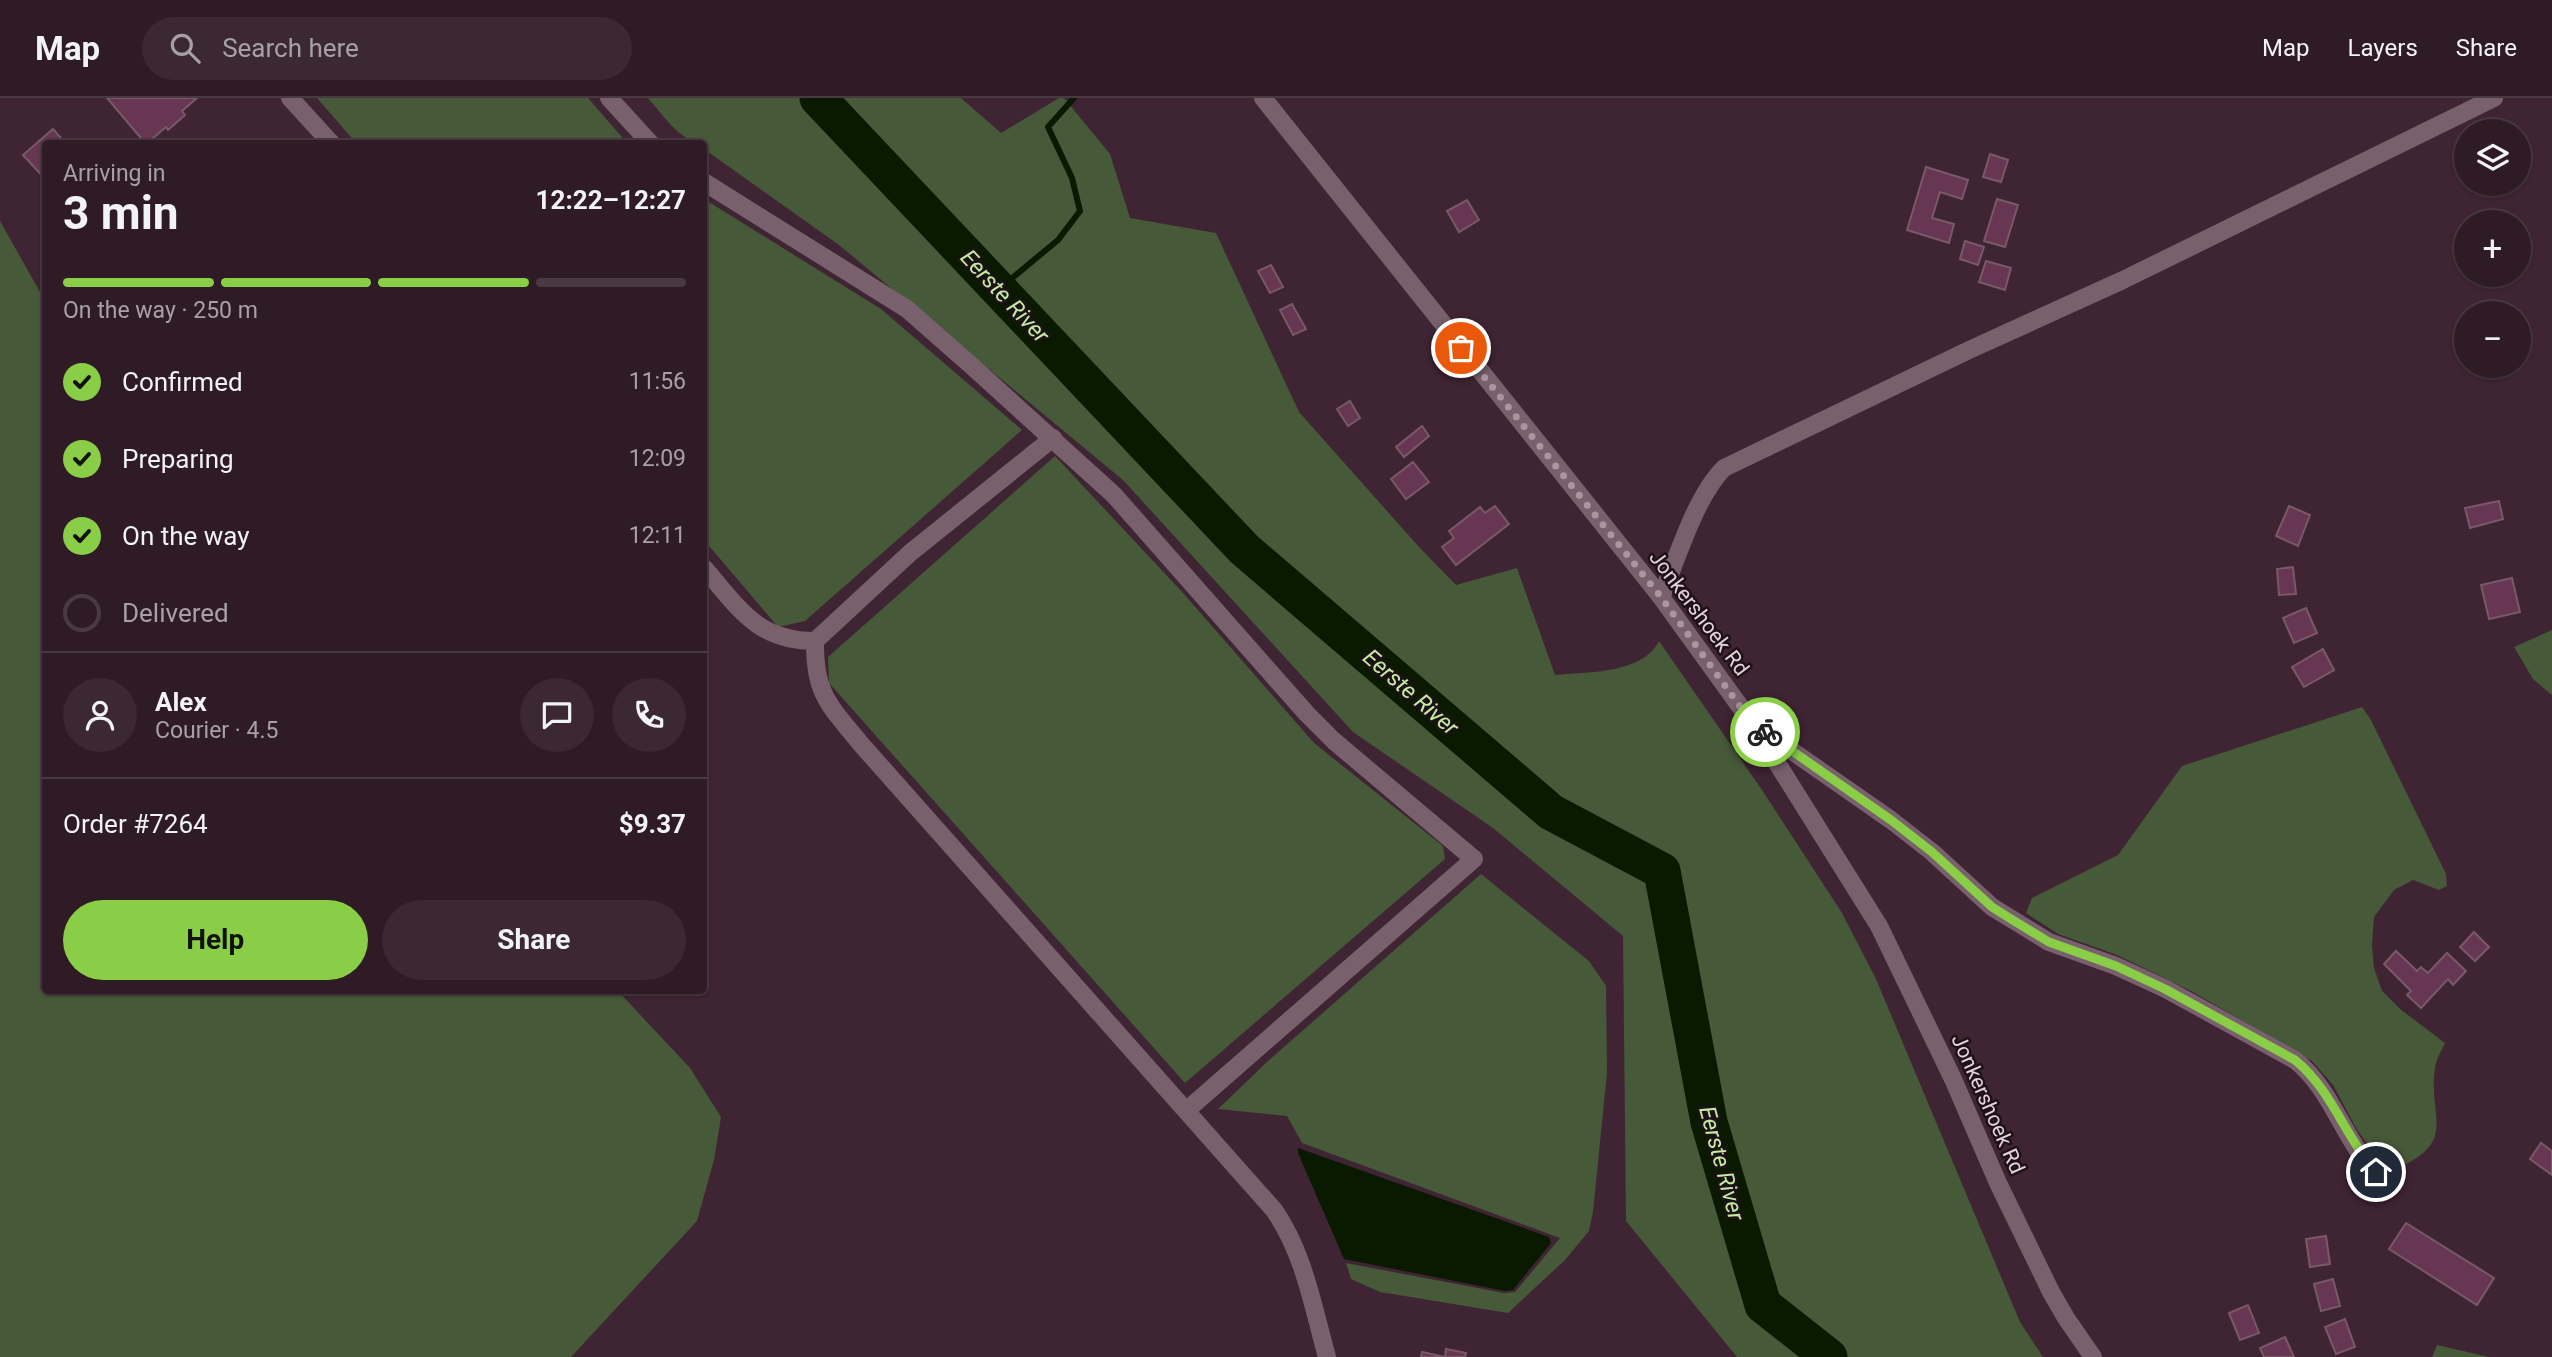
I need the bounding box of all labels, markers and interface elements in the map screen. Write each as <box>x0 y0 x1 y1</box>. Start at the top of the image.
search box <box>142 17 632 80</box>
text: Map <box>35 29 100 68</box>
icon: search <box>166 29 204 67</box>
text: Search here <box>222 33 359 63</box>
text: Map <box>2262 34 2310 62</box>
text: Layers <box>2348 34 2418 62</box>
text: Share <box>2456 34 2517 62</box>
map controls <box>2454 119 2531 378</box>
button: layers <box>2454 119 2531 196</box>
text: Arriving in <box>63 160 166 187</box>
text: 12:22–12:27 <box>536 185 686 215</box>
text: 3 min <box>63 186 179 240</box>
button: + <box>2454 210 2531 287</box>
water label: Eerste River <box>955 244 1056 350</box>
text: On the way · 250 m <box>63 297 258 324</box>
button: − <box>2454 301 2531 378</box>
pin <box>1431 318 1491 378</box>
icon: bag <box>1442 329 1480 367</box>
icon: check <box>63 363 101 401</box>
text: Confirmed <box>122 367 243 397</box>
text: 11:56 <box>629 368 686 395</box>
icon: check <box>63 440 101 478</box>
text: Preparing <box>122 444 234 474</box>
text: 12:09 <box>629 445 686 472</box>
icon: check <box>63 517 101 555</box>
text: On the way <box>122 521 250 551</box>
text: 12:11 <box>629 522 686 549</box>
street label: Jonkershoek Rd <box>1644 546 1754 680</box>
text: Delivered <box>122 598 229 628</box>
water label: Eerste River <box>1358 644 1465 742</box>
button: person <box>63 678 137 752</box>
button: chat <box>520 678 594 752</box>
button: phone <box>612 678 686 752</box>
text: Alex <box>155 687 207 717</box>
courier <box>1730 697 1800 767</box>
icon: bike <box>1746 713 1784 751</box>
text: Courier · 4.5 <box>155 717 278 744</box>
text: Order #7264 <box>63 809 208 839</box>
text: $9.37 <box>619 809 686 839</box>
button: Help <box>63 900 368 980</box>
button: Share <box>382 900 686 980</box>
street label: Jonkershoek Rd <box>1947 1031 2029 1177</box>
water label: Eerste River <box>1693 1103 1750 1225</box>
pin <box>2346 1142 2406 1202</box>
icon: home <box>2357 1153 2395 1191</box>

